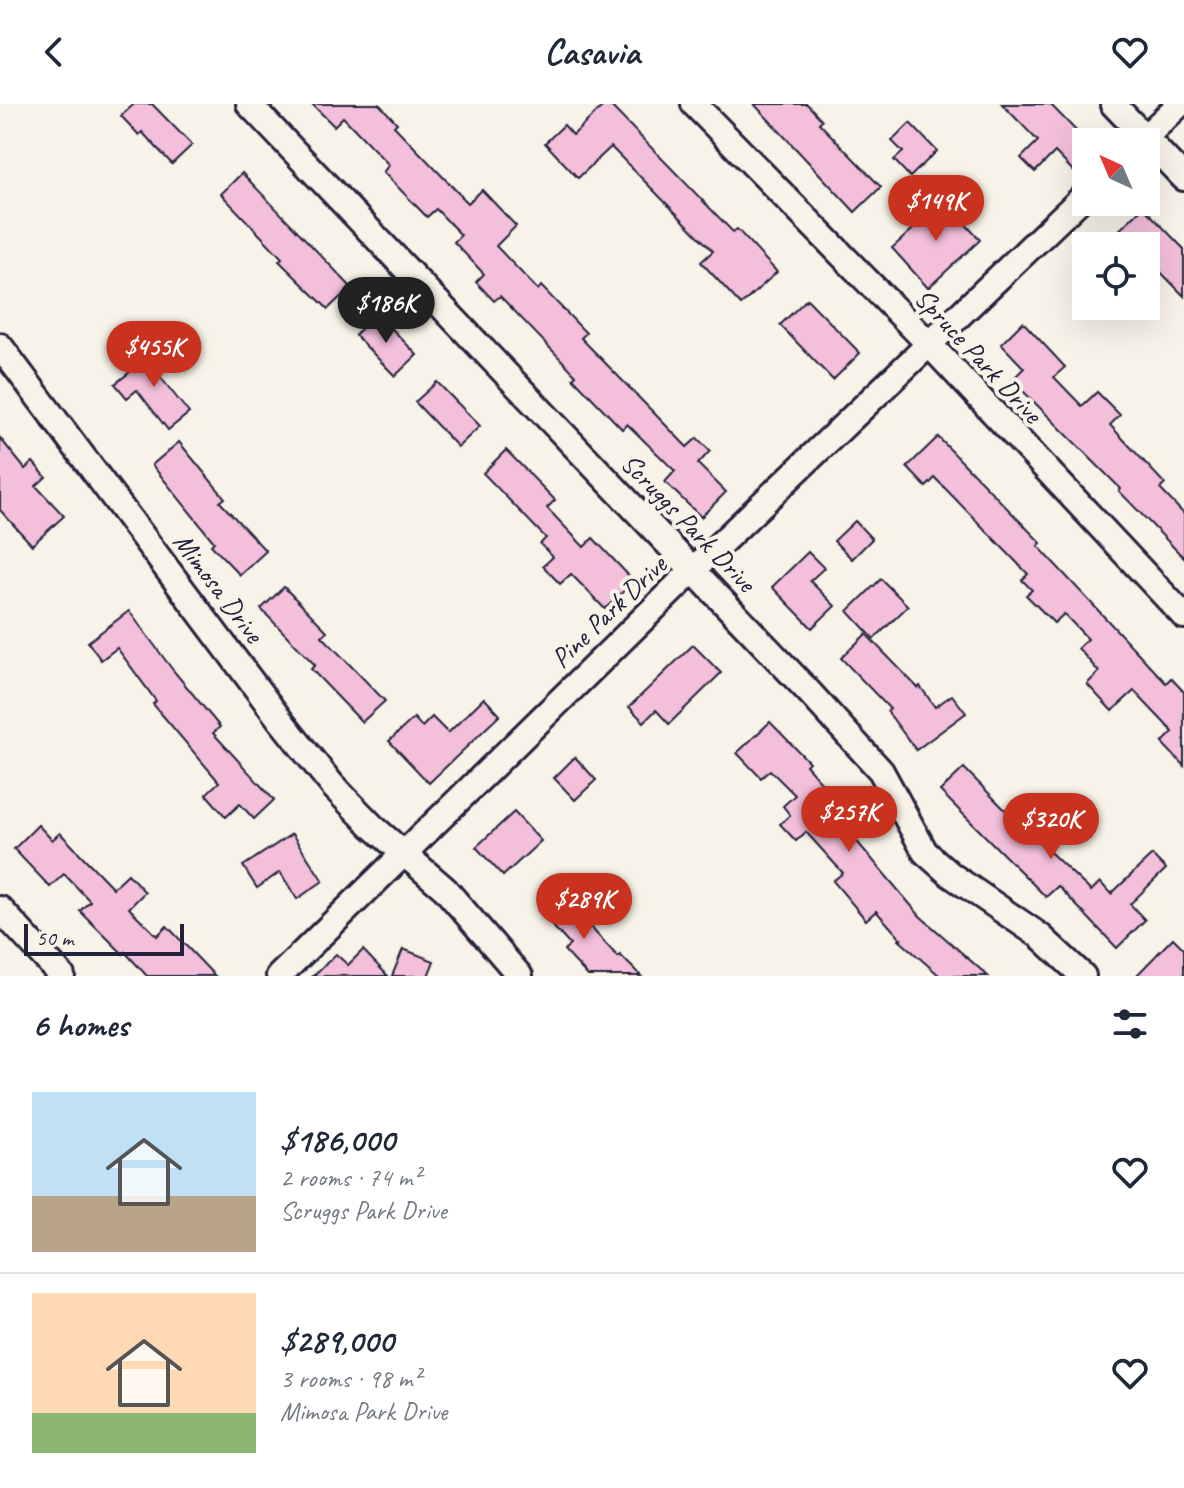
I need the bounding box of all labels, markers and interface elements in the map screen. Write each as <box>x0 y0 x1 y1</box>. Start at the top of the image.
text: Casavia <box>544 29 640 75</box>
icon: back <box>32 30 76 74</box>
icon: heart <box>1108 30 1152 74</box>
north arrow <box>1072 128 1160 216</box>
map controls <box>1072 128 1160 320</box>
pin: $149K <box>880 175 992 243</box>
text: $149K <box>906 184 966 217</box>
button: locate <box>1072 232 1160 320</box>
pin: $186K <box>330 277 442 345</box>
street label: Spruce Park Drive <box>907 281 1051 431</box>
text: $186K <box>356 286 416 319</box>
pin: $455K <box>98 321 210 389</box>
text: $455K <box>124 330 184 363</box>
street label: Scruggs Park Drive <box>614 446 765 600</box>
street label: Mimosa Drive <box>166 525 273 651</box>
street label: Pine Park Drive <box>543 546 675 675</box>
pin: $257K <box>793 786 905 854</box>
pin: $320K <box>995 793 1107 861</box>
text: $257K <box>819 795 879 828</box>
text: $320K <box>1021 802 1081 835</box>
pin: $289K <box>528 873 640 941</box>
text: $289K <box>554 882 614 915</box>
scale bar <box>24 920 184 956</box>
text: 50 m <box>36 924 73 952</box>
icon: filters <box>1108 1002 1152 1046</box>
text: 6 homes <box>32 1003 129 1046</box>
text: $186,000 <box>280 1118 395 1161</box>
icon: home <box>96 1124 192 1220</box>
icon: heart <box>1108 1150 1152 1194</box>
text: 2 rooms · 74 m² <box>280 1161 421 1194</box>
text: Scruggs Park Drive <box>280 1194 447 1227</box>
text: $289,000 <box>280 1319 393 1362</box>
icon: home <box>96 1325 192 1421</box>
icon: heart <box>1108 1351 1152 1395</box>
text: 3 rooms · 98 m² <box>280 1362 421 1395</box>
text: Mimosa Park Drive <box>280 1395 447 1428</box>

